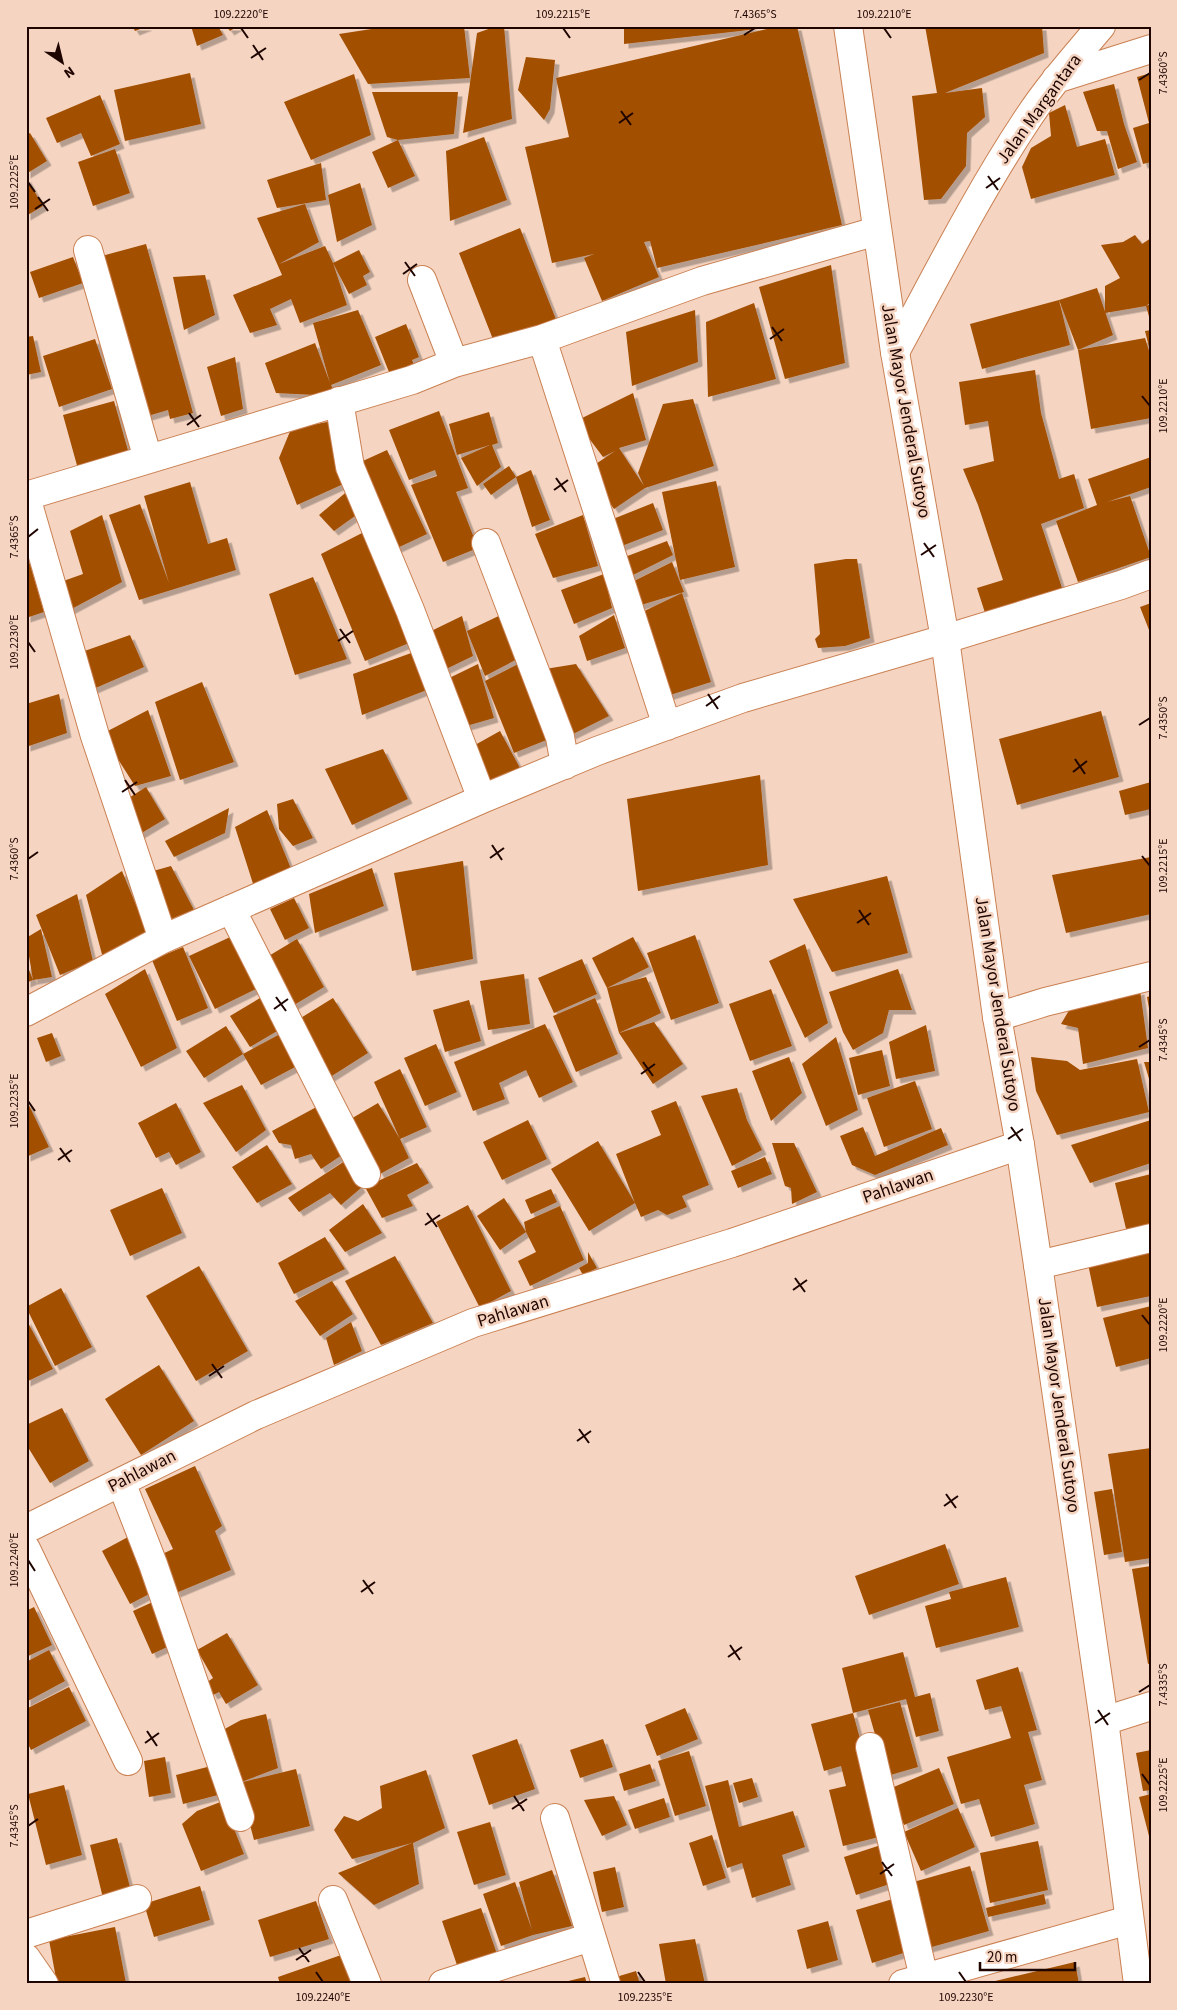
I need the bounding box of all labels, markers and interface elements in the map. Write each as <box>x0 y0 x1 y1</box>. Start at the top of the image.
text: 109.2220°E <box>213 6 269 23</box>
text: 109.2215°E <box>535 6 591 23</box>
text: 7.4365°S <box>733 6 777 23</box>
text: 109.2210°E <box>856 6 912 23</box>
north arrow <box>38 38 88 88</box>
street label: Jalan Margantara <box>991 49 1087 169</box>
text: 7.4360°S <box>1155 51 1172 95</box>
text: N <box>59 61 78 83</box>
text: 109.2225°E <box>6 154 23 210</box>
street label: Jalan Mayor Jenderal Sutoyo <box>875 302 937 520</box>
text: 109.2210°E <box>1155 378 1172 434</box>
text: 7.4365°S <box>6 515 23 559</box>
text: 109.2230°E <box>6 614 23 670</box>
text: 7.4350°S <box>1155 696 1172 740</box>
text: 7.4360°S <box>6 837 23 881</box>
text: 109.2215°E <box>1155 838 1172 894</box>
street label: Jalan Mayor Jenderal Sutoyo <box>969 895 1027 1113</box>
text: 7.4345°S <box>1155 1018 1172 1062</box>
text: 109.2235°E <box>6 1073 23 1129</box>
street label: Pahlawan <box>859 1162 937 1210</box>
street label: Pahlawan <box>474 1288 552 1334</box>
street label: Jalan Mayor Jenderal Sutoyo <box>1031 1296 1087 1514</box>
text: 109.2220°E <box>1155 1297 1172 1353</box>
street label: Pahlawan <box>104 1443 180 1499</box>
text: 109.2240°E <box>6 1532 23 1588</box>
text: 7.4335°S <box>1155 1663 1172 1707</box>
text: 109.2225°E <box>1155 1757 1172 1813</box>
text: 7.4345°S <box>6 1804 23 1848</box>
scale bar <box>980 1940 1074 1972</box>
text: 20 m <box>987 1947 1017 1968</box>
text: 109.2240°E <box>295 1989 351 2006</box>
text: 109.2235°E <box>617 1989 673 2006</box>
text: 109.2230°E <box>938 1989 994 2006</box>

